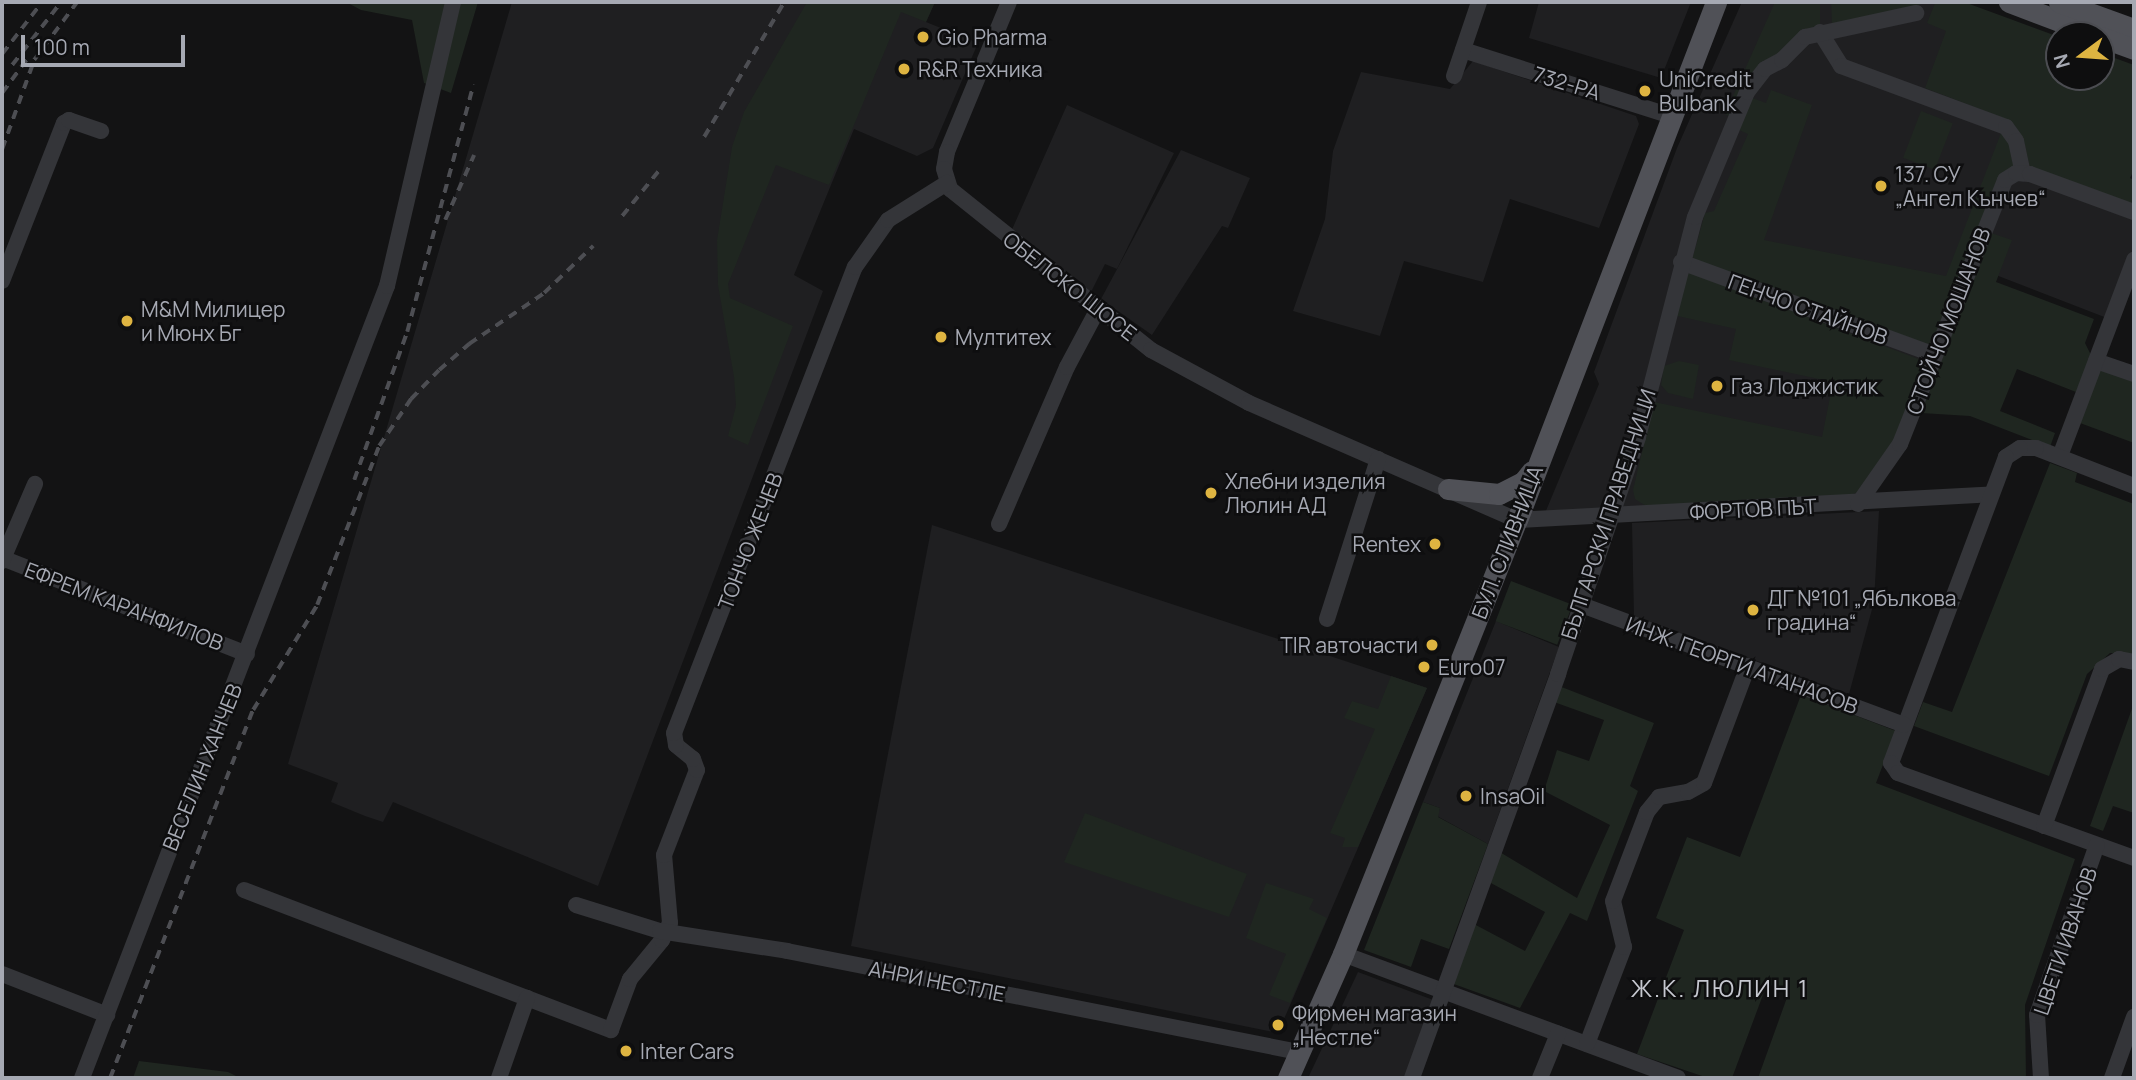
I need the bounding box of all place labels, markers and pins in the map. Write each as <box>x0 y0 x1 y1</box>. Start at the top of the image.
place label: Gio Pharma <box>937 24 1047 50</box>
marker: Gio Pharma <box>915 29 931 45</box>
place label: R&R Техника <box>918 56 1043 82</box>
marker: R&R Техника <box>896 61 912 77</box>
place label: UniCredit Bulbank <box>1659 66 1752 116</box>
marker: UniCredit Bulbank <box>1637 83 1653 99</box>
place label: 137. СУ „Ангел Кънчев“ <box>1895 161 2046 211</box>
marker: 137. СУ „Ангел Кънчев“ <box>1873 178 1889 194</box>
place label: М&M Mилицер и Мюнх Бг <box>141 296 285 346</box>
marker: М&M Mилицер и Мюнх Бг <box>119 313 135 329</box>
place label: Мултитех <box>955 324 1052 350</box>
marker: Мултитех <box>933 329 949 345</box>
place label: Газ Лоджистик <box>1731 373 1878 399</box>
marker: Газ Лоджистик <box>1709 378 1725 394</box>
place label: Хлебни изделия Люлин АД <box>1225 468 1386 518</box>
marker: Хлебни изделия Люлин АД <box>1203 485 1219 501</box>
place label: Rentex <box>1352 531 1421 557</box>
marker: Rentex <box>1427 536 1443 552</box>
place label: ДГ №101 „Ябълкова градина“ <box>1767 585 1957 635</box>
marker: ДГ №101 „Ябълкова градина“ <box>1745 602 1761 618</box>
place label: TIR авточасти <box>1280 632 1418 658</box>
marker: TIR авточасти <box>1424 637 1440 653</box>
place label: Euro07 <box>1438 654 1506 680</box>
marker: Euro07 <box>1416 659 1432 675</box>
place label: InsaOil <box>1480 783 1545 809</box>
marker: InsaOil <box>1458 788 1474 804</box>
place label: Фирмен магазин „Нестле“ <box>1292 1000 1457 1050</box>
marker: Фирмен магазин „Нестле“ <box>1270 1017 1286 1033</box>
place label: Inter Cars <box>640 1038 734 1064</box>
marker: Inter Cars <box>618 1043 634 1059</box>

